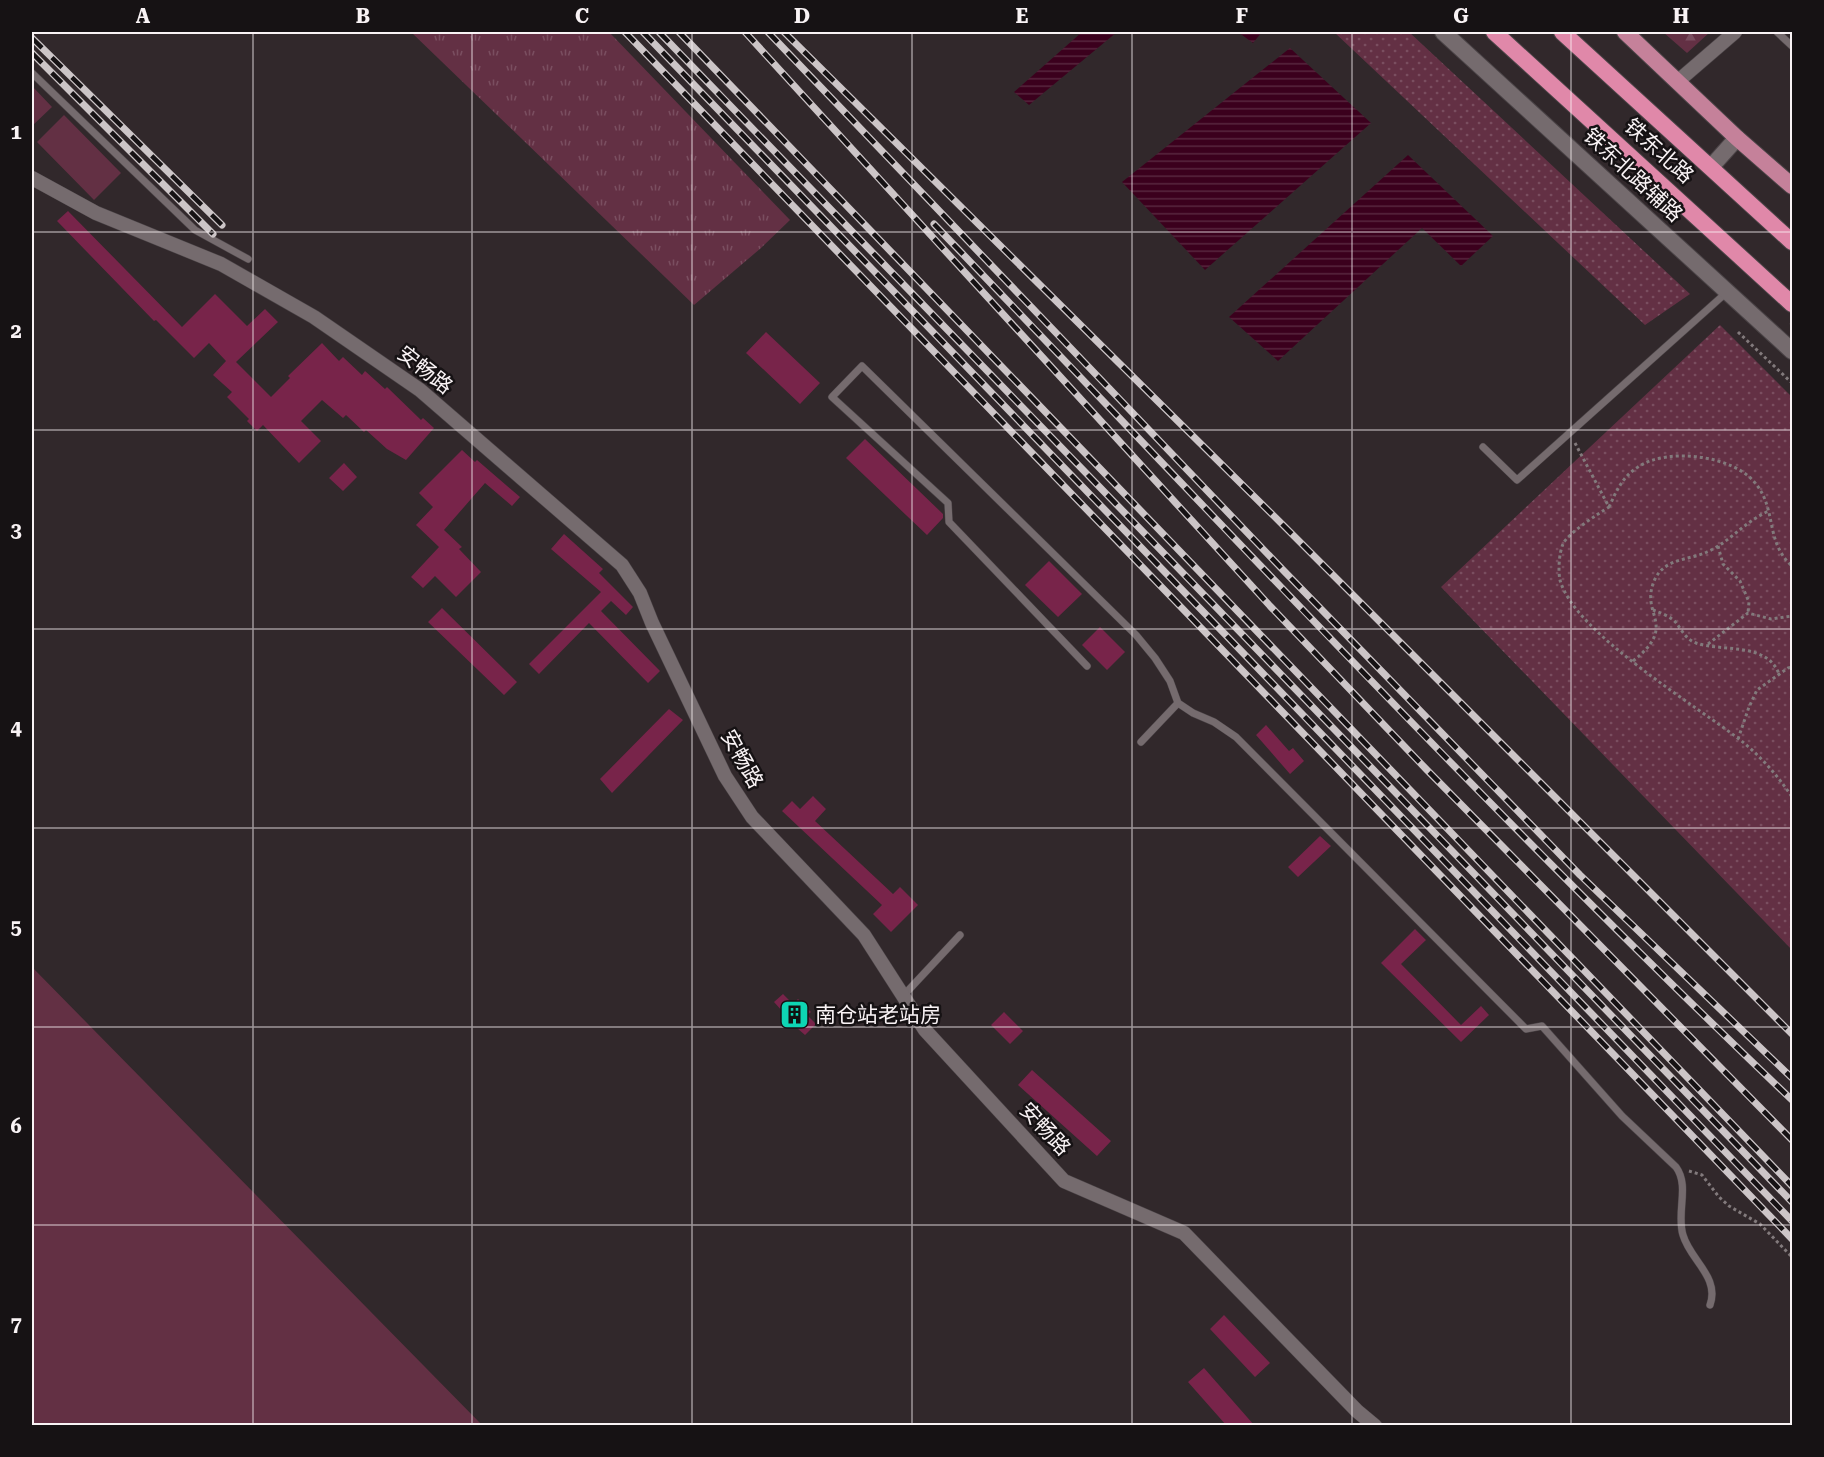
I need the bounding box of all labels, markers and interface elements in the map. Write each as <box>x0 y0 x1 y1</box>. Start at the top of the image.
text: A <box>136 4 151 28</box>
text: B <box>356 4 370 28</box>
text: C <box>575 4 589 28</box>
text: D <box>794 4 810 28</box>
text: E <box>1016 4 1029 28</box>
text: F <box>1236 4 1248 28</box>
text: G <box>1453 4 1469 28</box>
text: H <box>1673 4 1689 28</box>
street label: 铁东北路 <box>1620 114 1698 188</box>
text: 1 <box>10 120 22 144</box>
street label: 铁东北路辅路 <box>1579 123 1687 227</box>
text: 2 <box>10 319 22 343</box>
street label: 安畅路 <box>393 341 457 399</box>
text: 3 <box>10 518 22 542</box>
text: 4 <box>10 716 22 740</box>
street label: 安畅路 <box>716 726 768 792</box>
text: 5 <box>10 915 22 939</box>
building icon: 南仓站老站房 <box>778 999 810 1031</box>
place label: 南仓站老站房 <box>815 1003 941 1027</box>
street label: 安畅路 <box>1015 1098 1075 1160</box>
text: 6 <box>10 1114 22 1138</box>
text: 7 <box>10 1312 22 1336</box>

